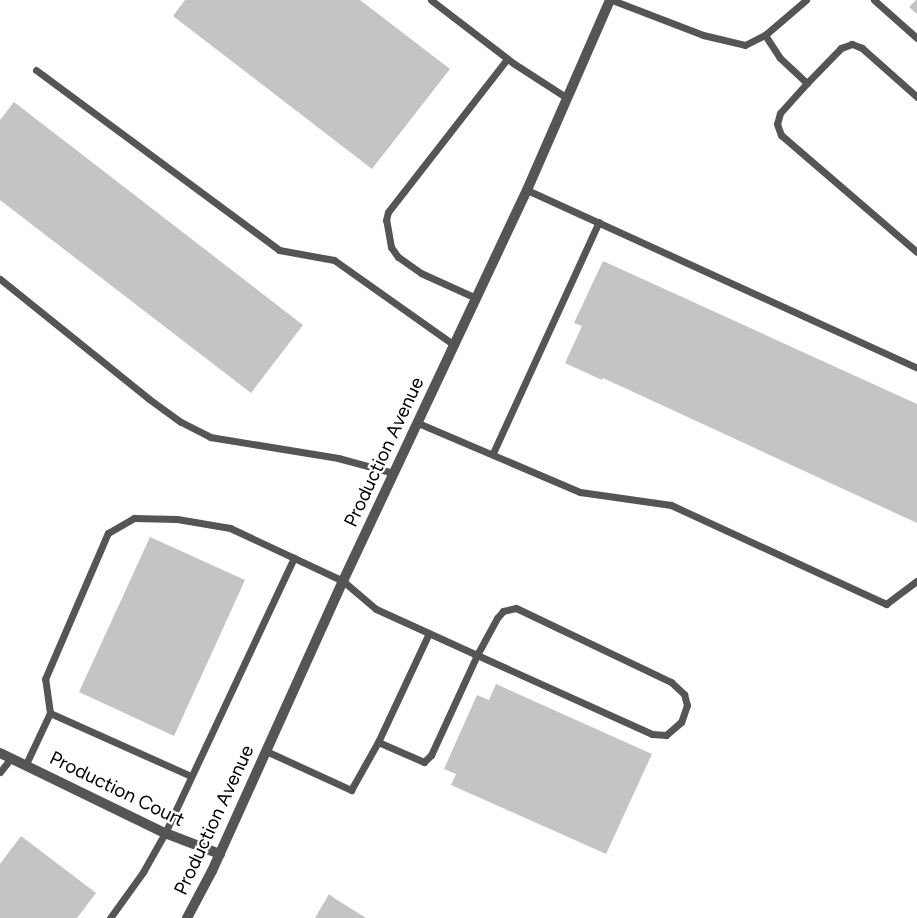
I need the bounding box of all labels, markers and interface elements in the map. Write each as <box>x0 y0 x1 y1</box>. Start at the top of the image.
street label: Production Avenue <box>339 374 429 530</box>
street label: Production Avenue <box>169 742 259 898</box>
street label: Production Court <box>46 746 188 832</box>

